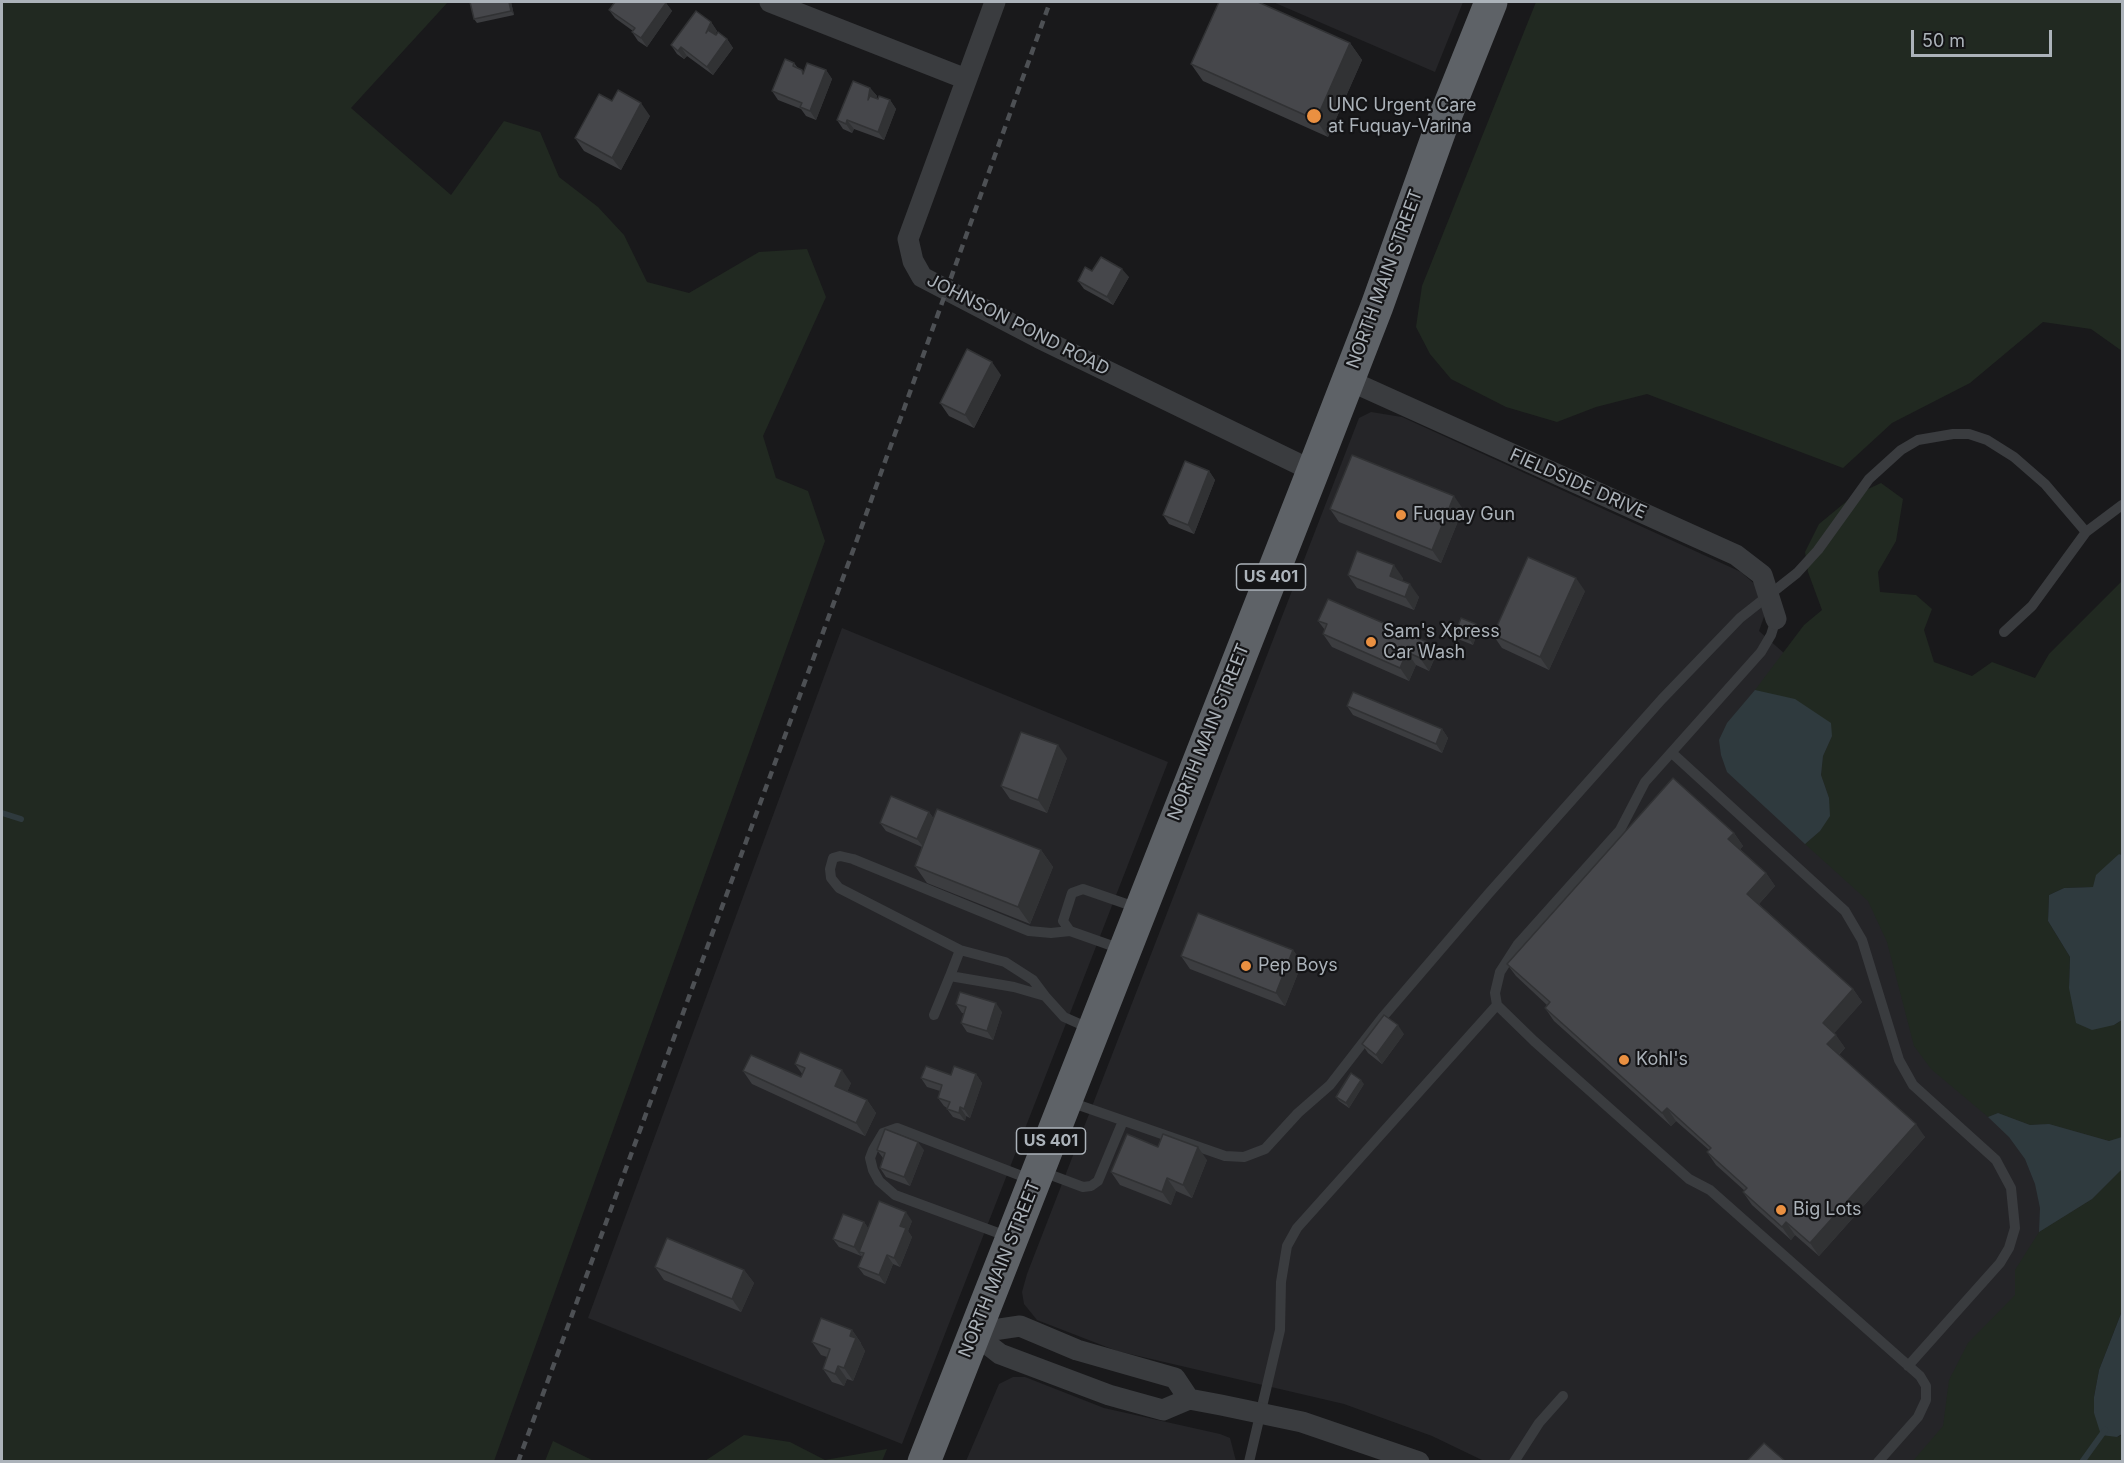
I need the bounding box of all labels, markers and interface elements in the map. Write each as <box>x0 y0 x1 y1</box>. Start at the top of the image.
scale bar <box>1914 18 2055 56</box>
text: 50 m <box>1922 30 1965 51</box>
place label: UNC Urgent Care at Fuquay-Varina <box>1328 95 1476 138</box>
marker: UNC Urgent Care at Fuquay-Varina <box>1305 107 1323 125</box>
street label: NORTH MAIN STREET <box>1343 186 1427 372</box>
street label: JOHNSON POND ROAD <box>923 270 1113 380</box>
street label: FIELDSIDE DRIVE <box>1506 444 1650 524</box>
place label: Fuquay Gun <box>1413 504 1515 526</box>
marker: Fuquay Gun <box>1394 508 1408 522</box>
road number: US 401 <box>1236 564 1306 590</box>
place label: Sam's Xpress Car Wash <box>1383 621 1500 664</box>
marker: Sam's Xpress Car Wash <box>1364 635 1378 649</box>
street label: NORTH MAIN STREET <box>1164 640 1254 824</box>
place label: Pep Boys <box>1258 955 1338 977</box>
marker: Pep Boys <box>1239 959 1253 973</box>
place label: Kohl's <box>1636 1049 1688 1071</box>
marker: Kohl's <box>1617 1053 1631 1067</box>
road number: US 401 <box>1016 1128 1086 1154</box>
street label: NORTH MAIN STREET <box>955 1177 1045 1361</box>
place label: Big Lots <box>1793 1199 1861 1221</box>
marker: Big Lots <box>1774 1203 1788 1217</box>

